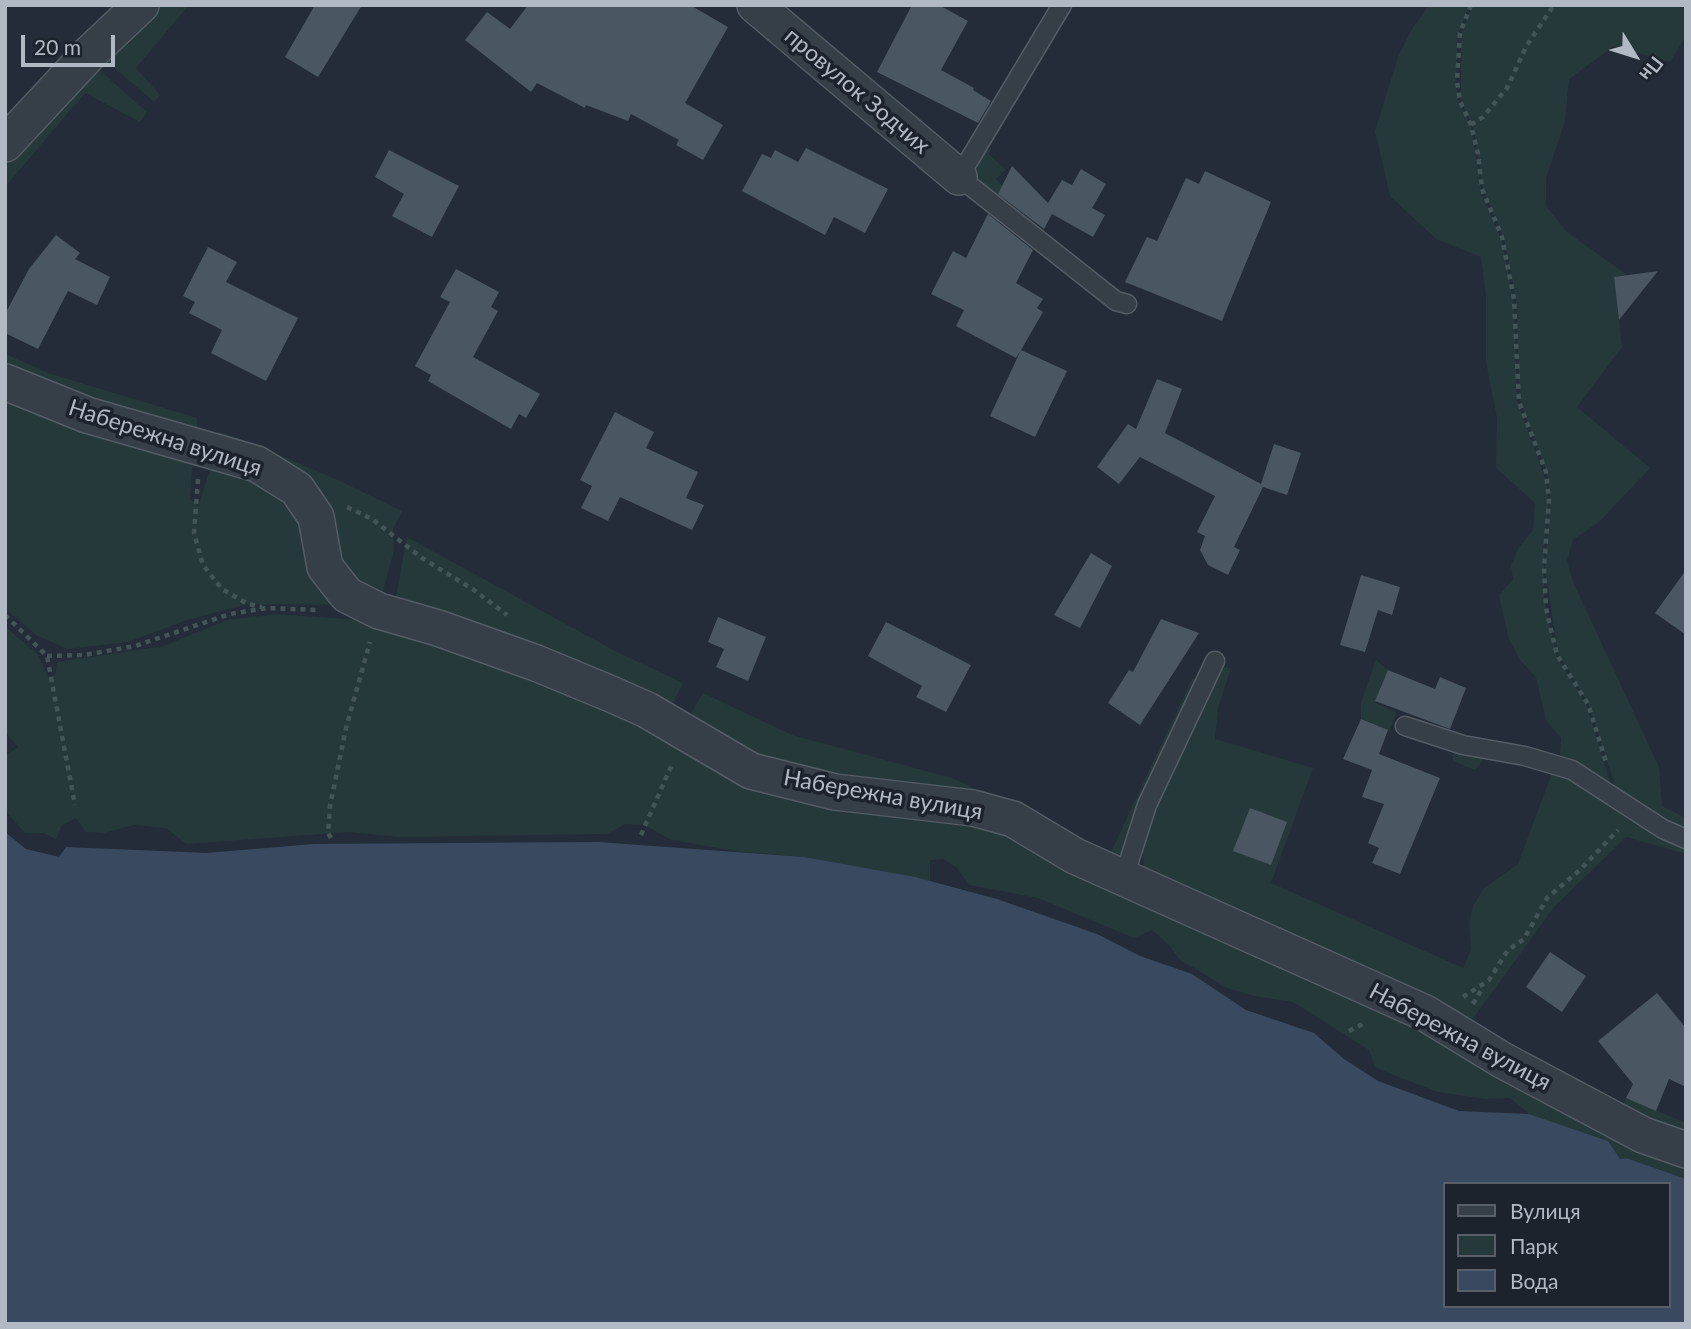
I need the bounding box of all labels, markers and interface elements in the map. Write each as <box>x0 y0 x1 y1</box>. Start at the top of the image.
scale bar <box>24 21 119 65</box>
north arrow <box>1600 21 1670 91</box>
street label: провулок Зодчих <box>779 22 935 160</box>
text: 20 m <box>34 34 81 59</box>
text: Пн <box>1635 52 1669 86</box>
street label: Набережна вулиця <box>65 394 265 482</box>
street label: Набережна вулиця <box>781 764 985 826</box>
street label: Набережна вулиця <box>1365 978 1555 1096</box>
legend <box>1442 1182 1670 1308</box>
text: Вулиця <box>1510 1198 1581 1223</box>
text: Парк <box>1510 1233 1558 1258</box>
text: Вода <box>1510 1268 1558 1293</box>

